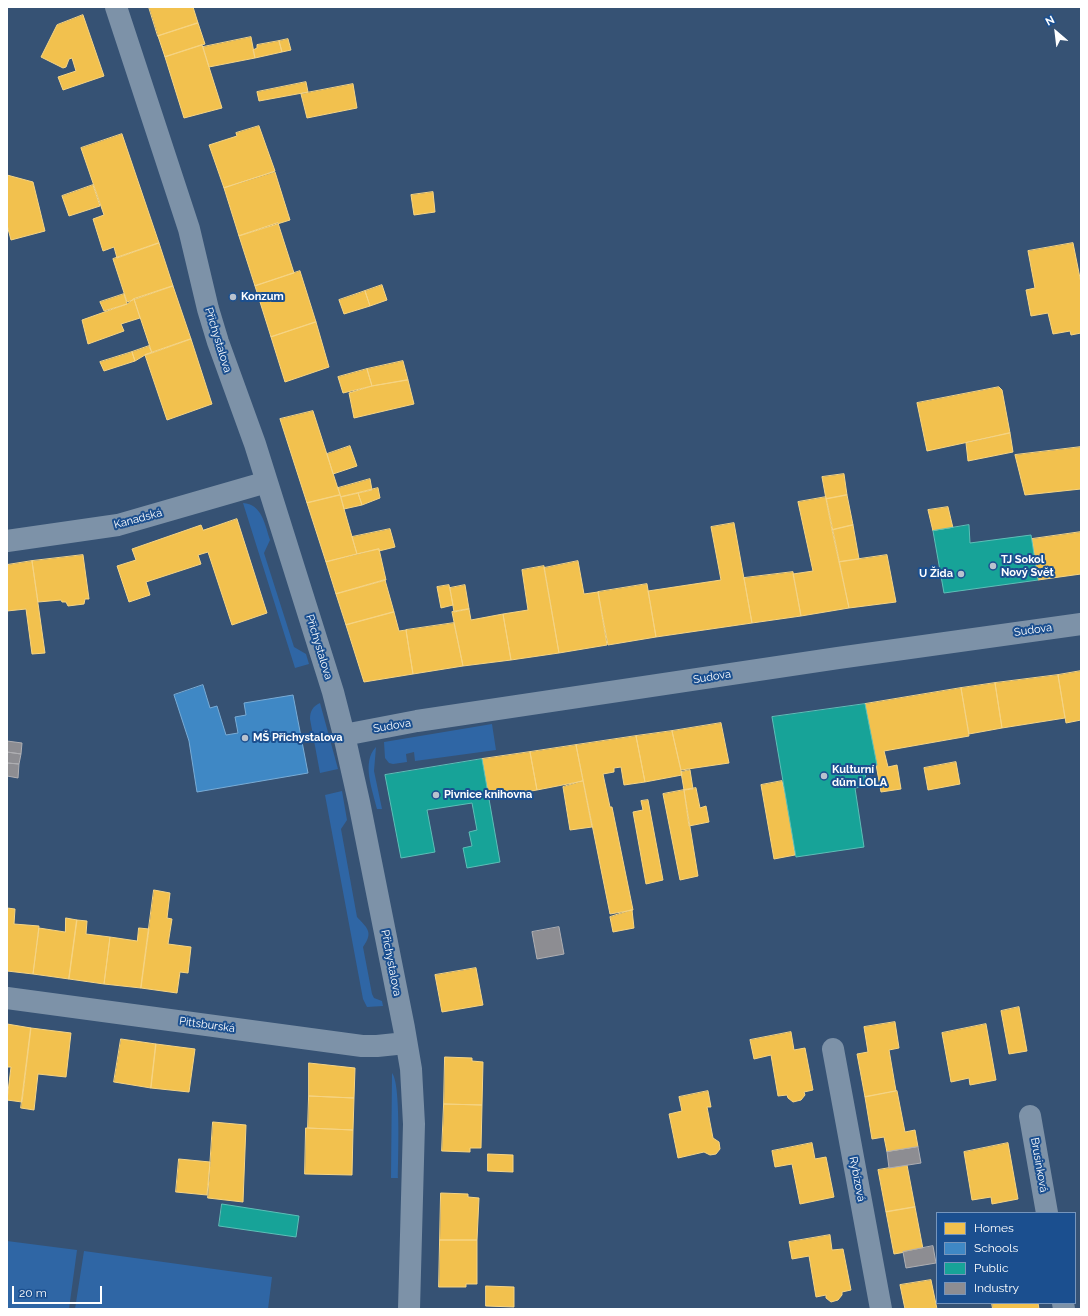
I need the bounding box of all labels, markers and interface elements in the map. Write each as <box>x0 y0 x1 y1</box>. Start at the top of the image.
north arrow <box>1036 12 1076 52</box>
text: N <box>1043 13 1057 29</box>
place label: Konzum <box>241 290 284 304</box>
marker: Konzum <box>228 292 238 302</box>
street label: Přichystalova <box>202 306 234 374</box>
street label: Kanadská <box>112 506 164 532</box>
place label: TJ Sokol Nový Svět <box>1001 553 1054 579</box>
marker: TJ Sokol Nový Svět <box>988 561 998 571</box>
place label: U Žida <box>919 567 953 581</box>
marker: U Žida <box>956 569 966 579</box>
street label: Přichystalova <box>303 613 335 681</box>
street label: Sudova <box>1013 621 1053 639</box>
street label: Sudova <box>692 668 732 686</box>
street label: Sudova <box>372 717 412 735</box>
place label: MŠ Přichystalova <box>253 731 343 745</box>
marker: MŠ Přichystalova <box>240 733 250 743</box>
place label: Kulturní dům LOLA <box>832 763 887 789</box>
marker: Kulturní dům LOLA <box>819 771 829 781</box>
place label: Pivnice knihovna <box>444 788 532 802</box>
marker: Pivnice knihovna <box>431 790 441 800</box>
street label: Přichystalova <box>378 929 404 997</box>
street label: Pittsburská <box>178 1015 236 1035</box>
street label: Brusinková <box>1028 1137 1050 1193</box>
street label: Rybízová <box>846 1155 868 1203</box>
legend <box>936 1212 1076 1304</box>
text: Homes <box>974 1221 1014 1235</box>
text: Schools <box>974 1241 1018 1255</box>
text: Public <box>974 1261 1008 1275</box>
scale bar <box>14 1278 104 1304</box>
text: Industry <box>974 1281 1019 1295</box>
text: 20 m <box>19 1286 47 1300</box>

